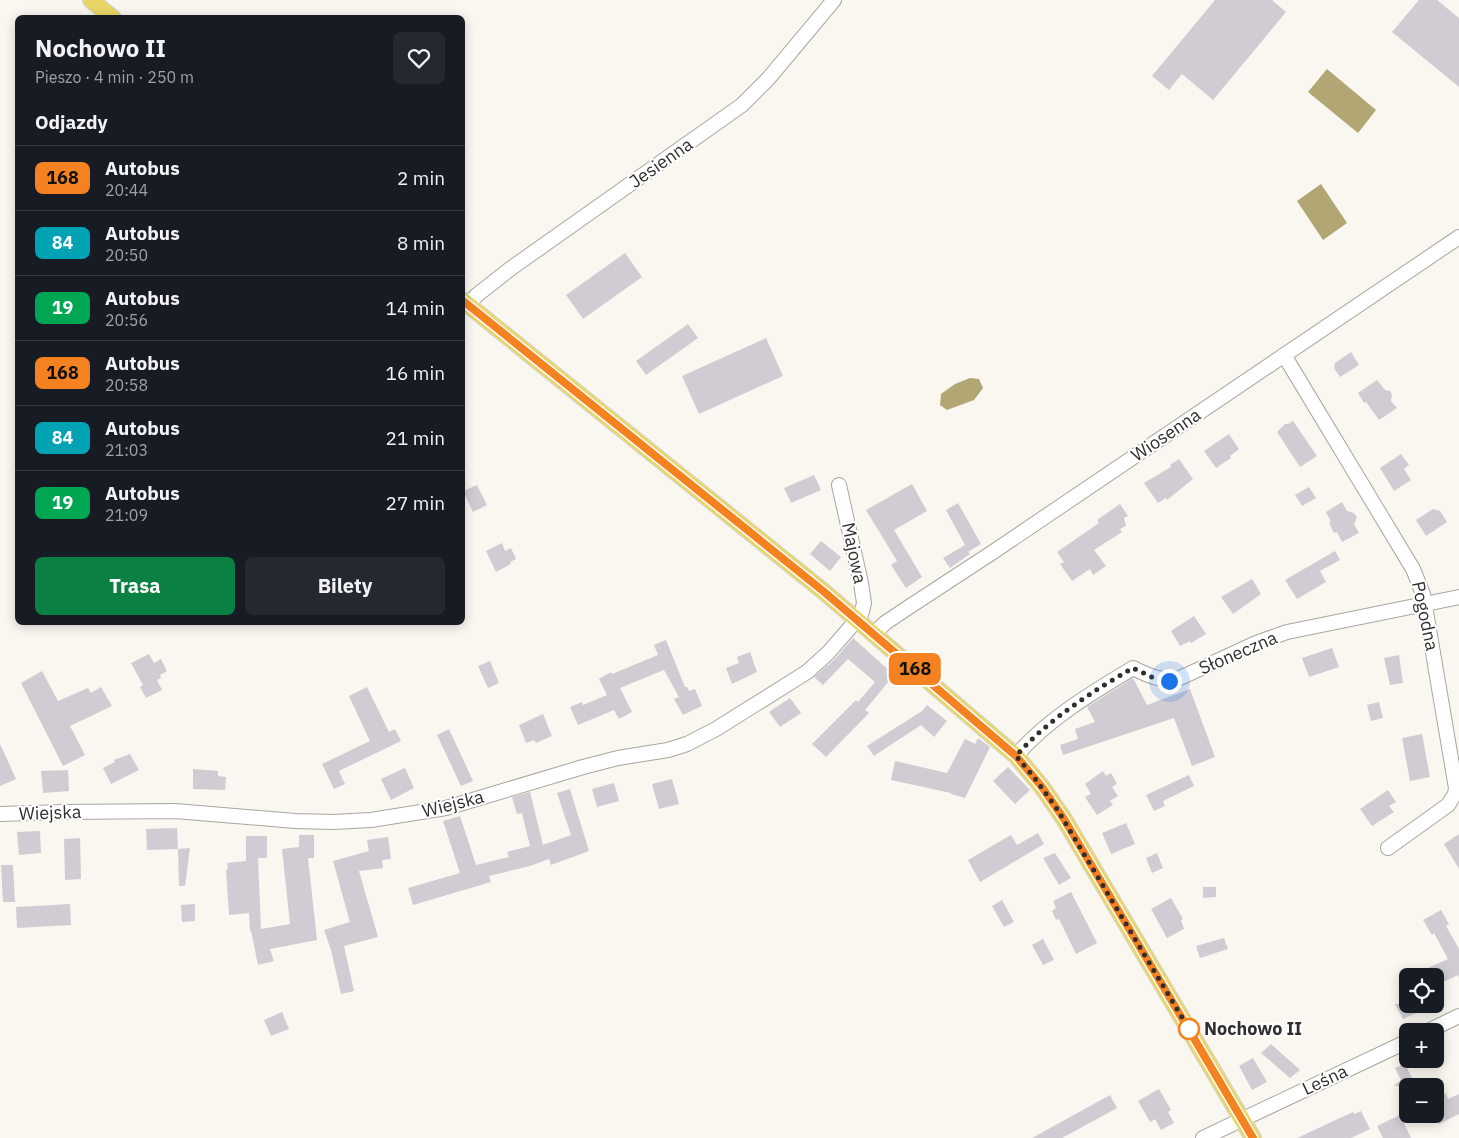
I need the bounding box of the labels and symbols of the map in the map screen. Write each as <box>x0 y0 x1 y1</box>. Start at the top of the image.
street label: Jesienna <box>625 132 697 193</box>
street label: Wiosenna <box>1126 403 1205 466</box>
street label: Majowa <box>837 520 872 586</box>
street label: Pogodna <box>1407 579 1444 653</box>
street label: Słoneczna <box>1195 626 1281 679</box>
line badge: 168 <box>886 653 944 685</box>
your location <box>1157 669 1182 694</box>
street label: Wiejska <box>420 785 486 822</box>
street label: Wiejska <box>18 800 82 825</box>
place label: Nochowo II <box>1204 1017 1302 1040</box>
marker: Nochowo II <box>1178 1018 1200 1040</box>
street label: Leśna <box>1298 1059 1351 1100</box>

